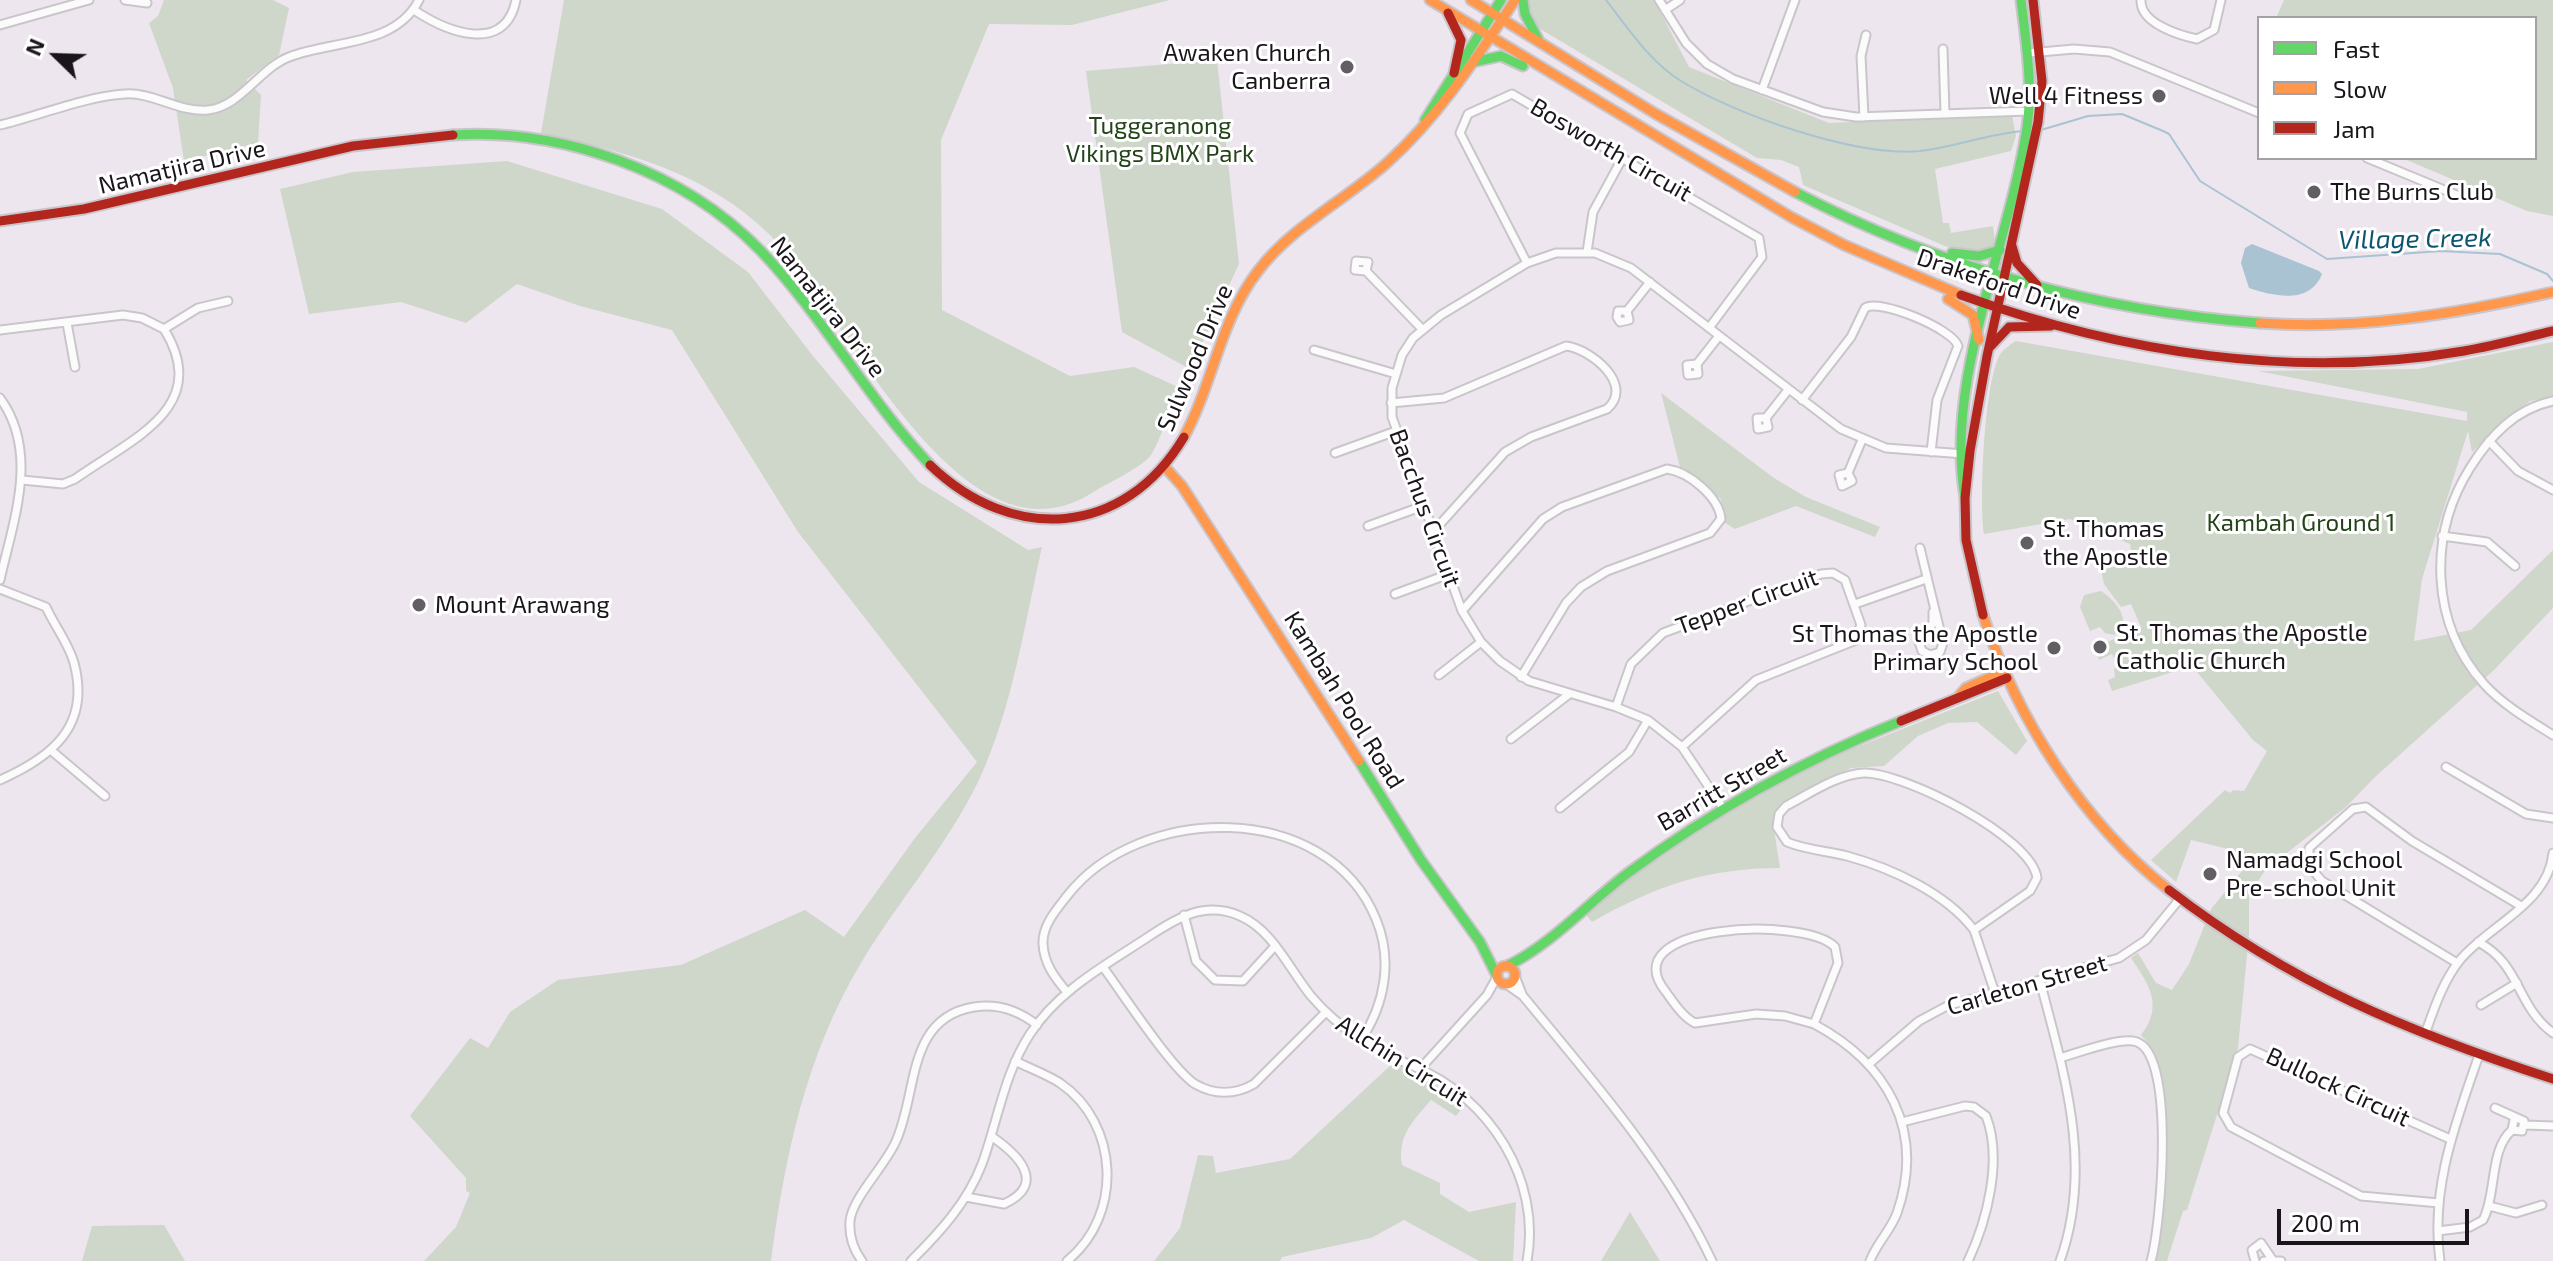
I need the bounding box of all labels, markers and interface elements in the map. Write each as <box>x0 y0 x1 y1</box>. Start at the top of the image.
north arrow <box>16 16 96 96</box>
legend <box>2257 16 2537 160</box>
text: N <box>19 34 49 59</box>
text: Fast <box>2333 34 2380 63</box>
place label: Awaken Church Canberra <box>1163 39 1331 95</box>
marker: Awaken Church Canberra <box>1338 58 1356 76</box>
text: Slow <box>2333 74 2387 103</box>
place label: Well 4 Fitness <box>1989 82 2143 110</box>
marker: Well 4 Fitness <box>2150 87 2168 105</box>
street label: Bosworth Circuit <box>1525 92 1697 208</box>
park label: Tuggeranong Vikings BMX Park <box>1066 112 1254 168</box>
text: Jam <box>2333 114 2375 143</box>
street label: Namatjira Drive <box>96 134 268 200</box>
place label: The Burns Club <box>2330 178 2494 206</box>
marker: The Burns Club <box>2305 183 2323 201</box>
water label: Village Creek <box>2338 222 2492 256</box>
street label: Namatjira Drive <box>764 231 892 383</box>
street label: Drakeford Drive <box>1913 242 2085 326</box>
street label: Sulwood Drive <box>1151 280 1239 436</box>
street label: Bacchus Circuit <box>1383 425 1467 591</box>
park label: Kambah Ground 1 <box>2207 509 2395 537</box>
place label: St. Thomas the Apostle <box>2043 515 2168 571</box>
marker: St. Thomas the Apostle <box>2018 534 2036 552</box>
street label: Tepper Circuit <box>1672 563 1822 641</box>
place label: Mount Arawang <box>435 591 610 619</box>
marker: Mount Arawang <box>410 596 428 614</box>
street label: Kambah Pool Road <box>1278 606 1410 794</box>
place label: St. Thomas the Apostle Catholic Church <box>2116 619 2368 675</box>
place label: St Thomas the Apostle Primary School <box>1792 620 2038 676</box>
marker: St. Thomas the Apostle Catholic Church <box>2091 638 2109 656</box>
marker: St Thomas the Apostle Primary School <box>2045 639 2063 657</box>
street label: Barritt Street <box>1653 741 1791 837</box>
place label: Namadgi School Pre-school Unit <box>2226 846 2402 902</box>
marker: Namadgi School Pre-school Unit <box>2201 865 2219 883</box>
street label: Carleton Street <box>1944 948 2110 1022</box>
street label: Allchin Circuit <box>1331 1009 1473 1113</box>
street label: Bullock Circuit <box>2262 1041 2414 1133</box>
scale bar <box>2281 1193 2473 1243</box>
text: 200 m <box>2291 1208 2360 1237</box>

